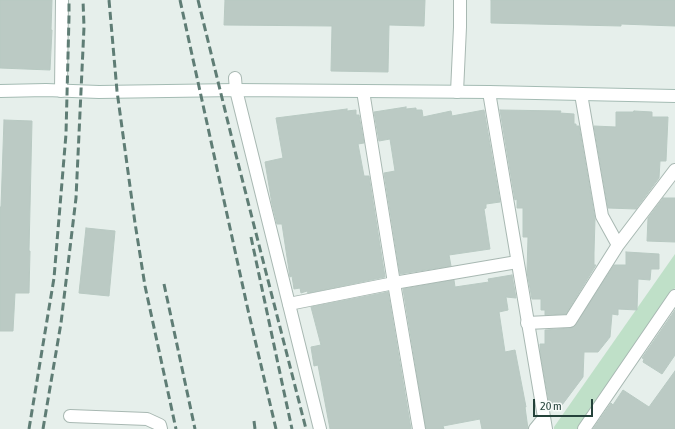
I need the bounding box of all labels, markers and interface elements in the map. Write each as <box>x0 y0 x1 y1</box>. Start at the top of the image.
scale bar <box>535 391 595 417</box>
text: 20 m <box>540 399 562 413</box>

